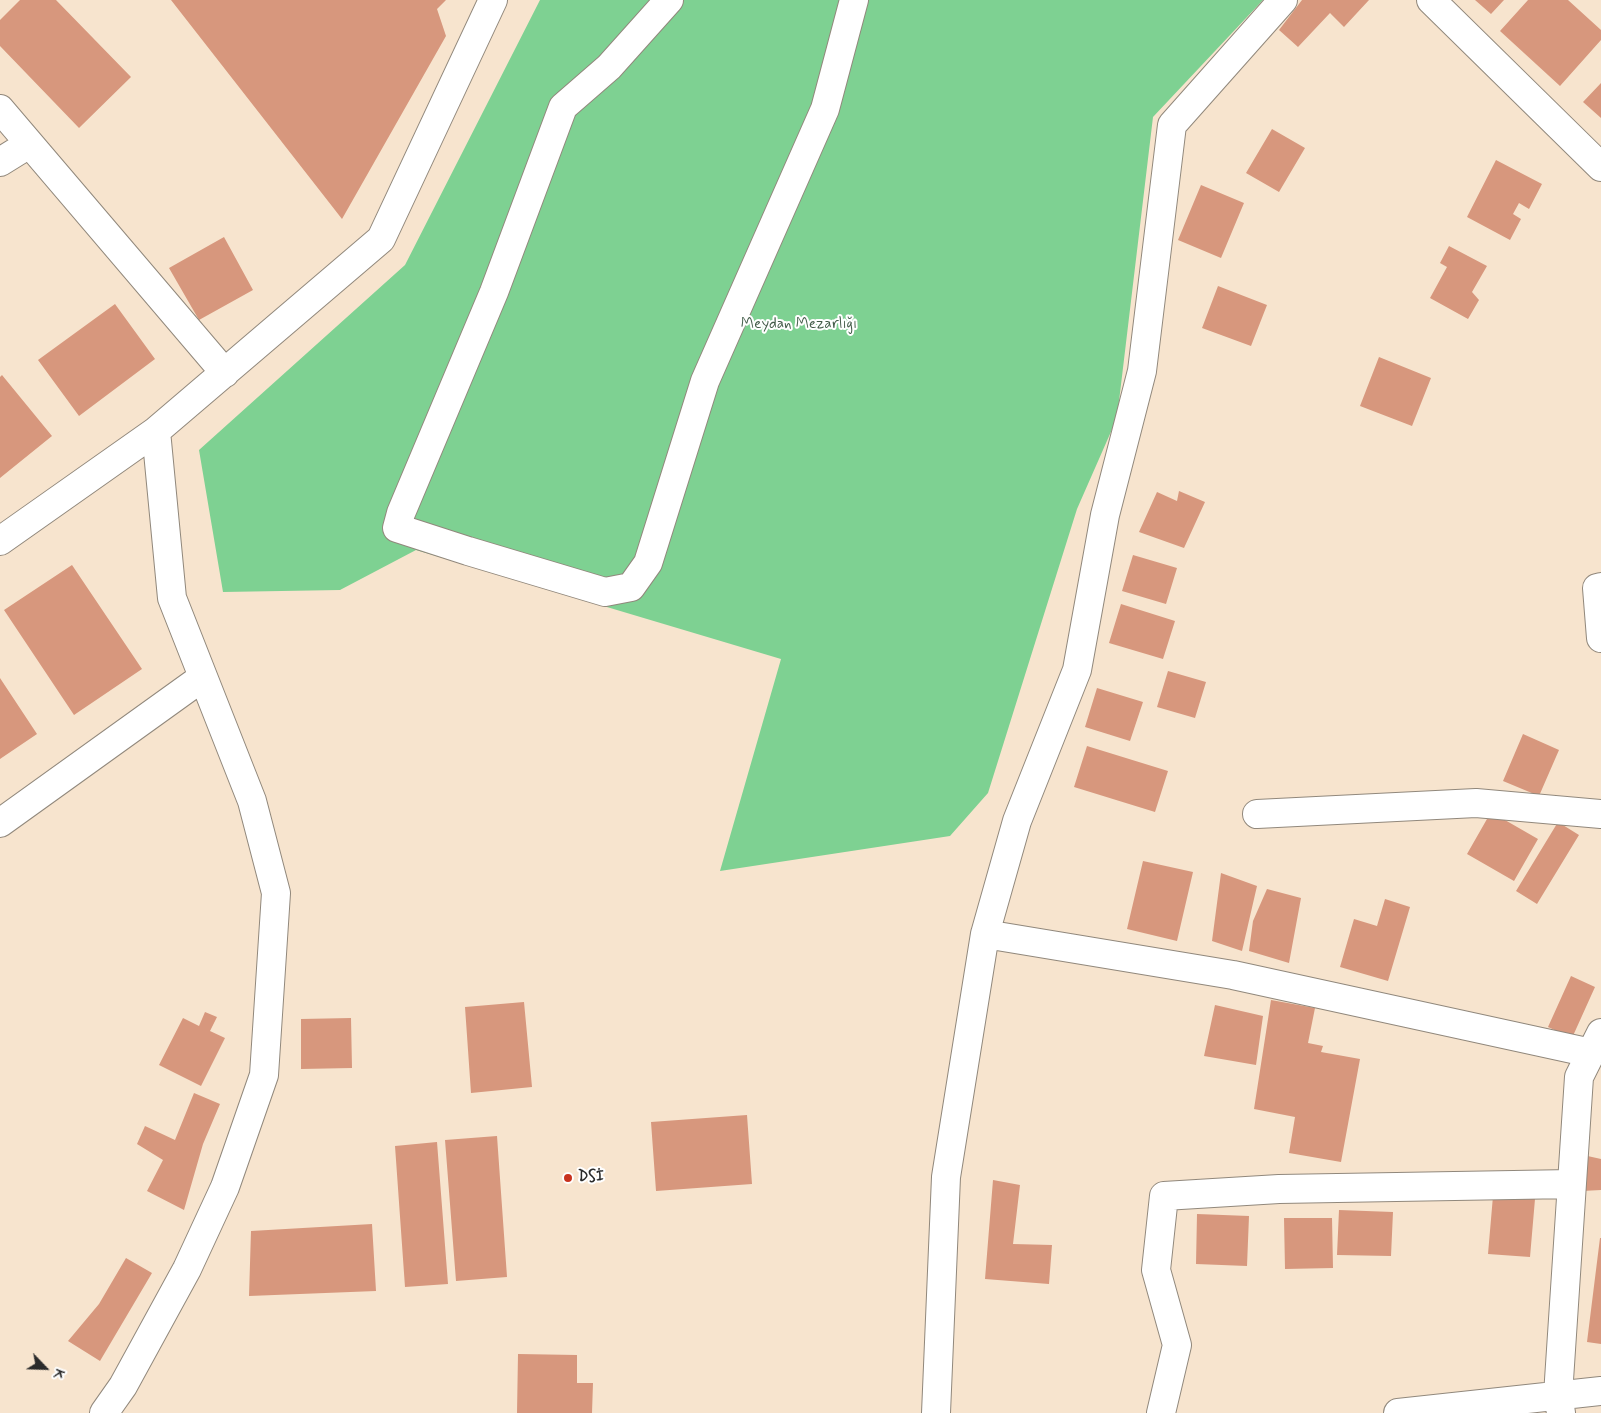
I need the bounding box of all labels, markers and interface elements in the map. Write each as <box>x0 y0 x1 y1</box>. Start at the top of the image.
park label: Meydan Mezarlığı <box>741 316 857 334</box>
place label: DSİ <box>578 1169 604 1187</box>
marker: DSİ <box>562 1172 574 1184</box>
north arrow <box>20 1343 70 1393</box>
text: K <box>48 1366 69 1382</box>

